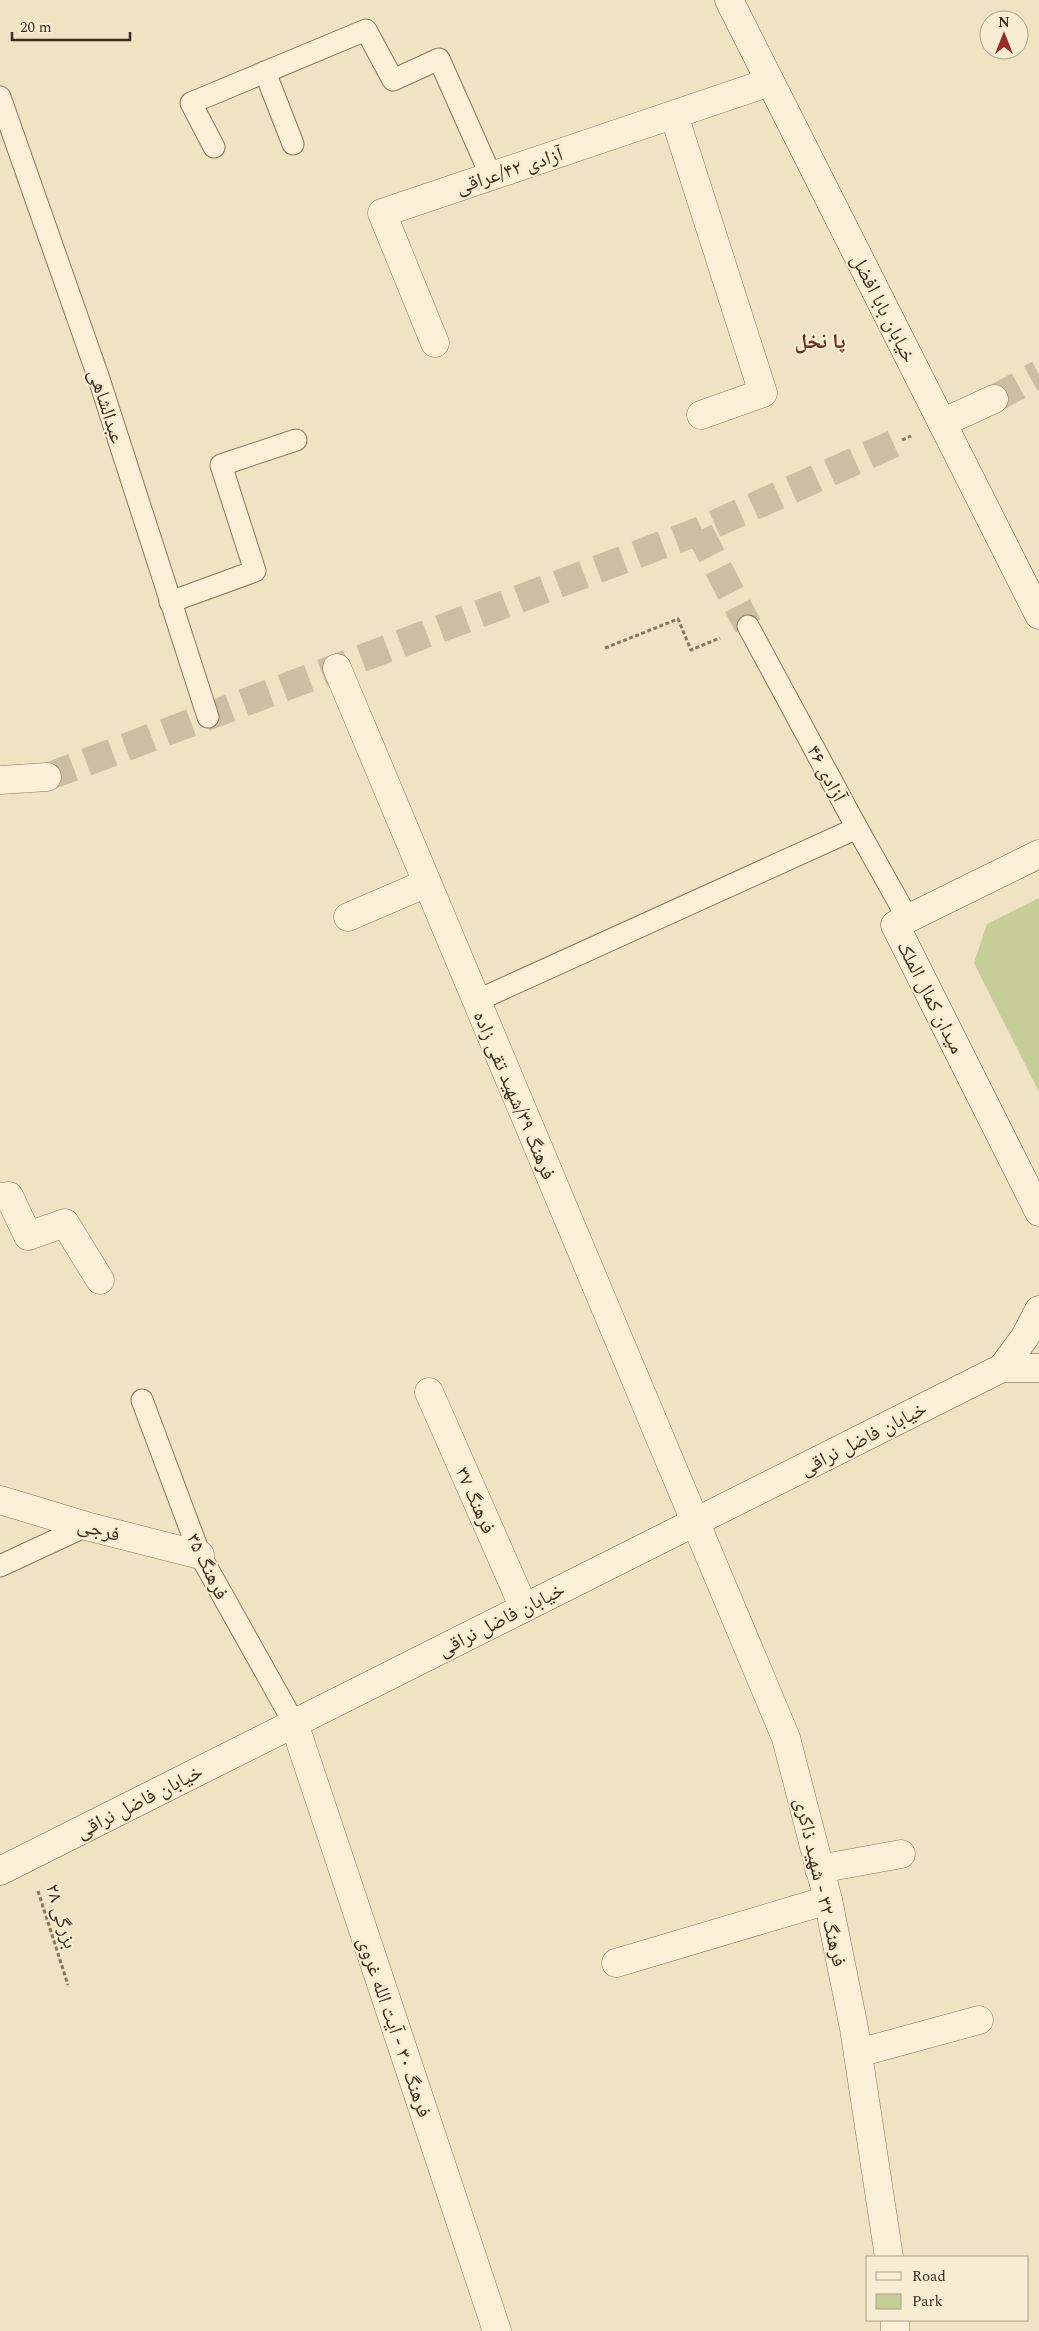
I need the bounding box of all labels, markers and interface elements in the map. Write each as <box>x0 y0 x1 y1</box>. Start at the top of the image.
scale bar <box>12 10 130 42</box>
north arrow <box>979 10 1029 60</box>
text: N <box>998 12 1010 33</box>
text: 20 m <box>20 16 52 39</box>
street label: آزادی ۴۲/عراقی <box>452 139 568 202</box>
street label: خیابان بابا افضل <box>843 249 924 368</box>
district label: پا نخل <box>794 326 846 358</box>
street label: عبدالشاهی <box>80 365 132 447</box>
street label: آزادی ۴۶ <box>799 740 854 808</box>
street label: میدان کمال الملک <box>889 936 972 1059</box>
street label: فرهنگ ۳۹/شهید تقی زاده <box>465 1006 563 1184</box>
street label: خیابان فاضل نراقی <box>795 1394 932 1484</box>
street label: فرهنگ ۳۷ <box>447 1462 503 1539</box>
street label: فرجی <box>74 1510 123 1550</box>
street label: فرهنگ ۳۵ <box>178 1528 236 1605</box>
street label: خیابان فاضل نراقی <box>433 1575 570 1665</box>
street label: خیابان فاضل نراقی <box>71 1757 208 1847</box>
street label: فرهنگ ۳۲ - شهید ذاکری <box>786 1795 854 1970</box>
street label: بزرگی ۲۸ <box>37 1880 85 1952</box>
street label: فرهنگ ۳۰ - آیت الله غروی <box>349 1933 439 2122</box>
legend <box>866 2256 1029 2321</box>
text: Road <box>912 2265 946 2288</box>
text: Park <box>912 2290 943 2313</box>

